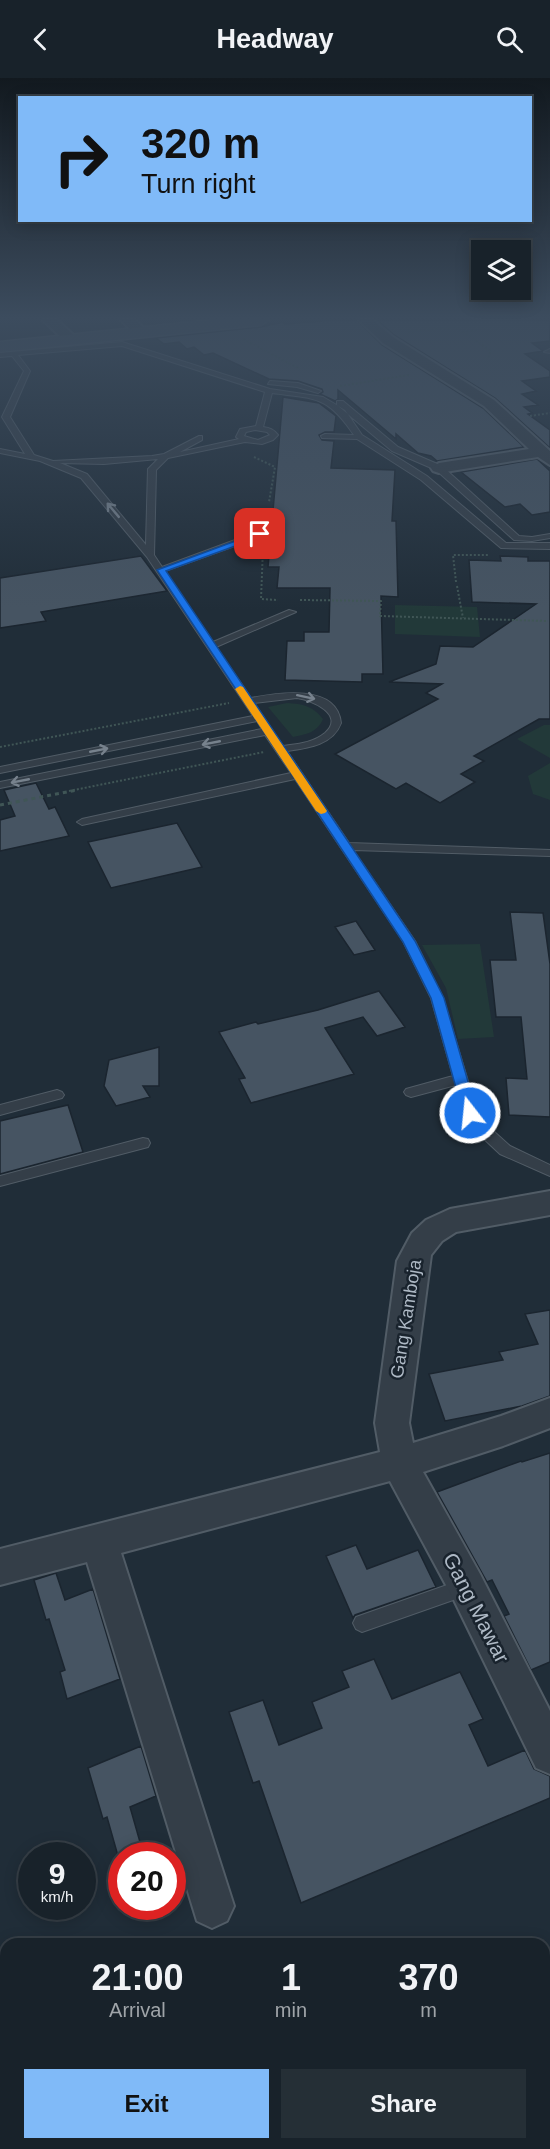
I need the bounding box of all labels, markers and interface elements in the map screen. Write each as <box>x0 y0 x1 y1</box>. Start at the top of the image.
icon: back <box>24 23 57 56</box>
icon: search <box>493 23 526 56</box>
text: Headway <box>216 24 334 54</box>
icon: right <box>42 120 120 198</box>
text: 320 m <box>141 120 260 167</box>
text: Turn right <box>141 169 256 199</box>
map controls <box>471 240 531 300</box>
button: layers <box>471 240 531 300</box>
one-way arrow <box>106 503 120 518</box>
pin <box>234 508 285 559</box>
icon: arrive <box>243 517 276 550</box>
one-way arrow <box>295 692 315 703</box>
one-way arrow <box>202 737 221 749</box>
one-way arrow <box>88 744 108 755</box>
one-way arrow <box>10 776 30 787</box>
position arrow <box>438 1081 502 1145</box>
street label: Gang Kamboja <box>387 1257 425 1380</box>
street label: Gang Mawar <box>439 1549 514 1667</box>
speed limit sign: 20 <box>108 1842 186 1920</box>
text: 9 <box>49 1857 65 1890</box>
text: km/h <box>41 1888 73 1905</box>
text: 21:00 <box>91 1957 183 1998</box>
text: 1 <box>281 1957 301 1998</box>
text: 370 <box>398 1957 459 1998</box>
text: Arrival <box>109 1999 166 2021</box>
text: min <box>275 1999 307 2021</box>
text: m <box>420 1999 437 2021</box>
button: Exit <box>24 2069 269 2138</box>
button: Share <box>281 2069 526 2138</box>

